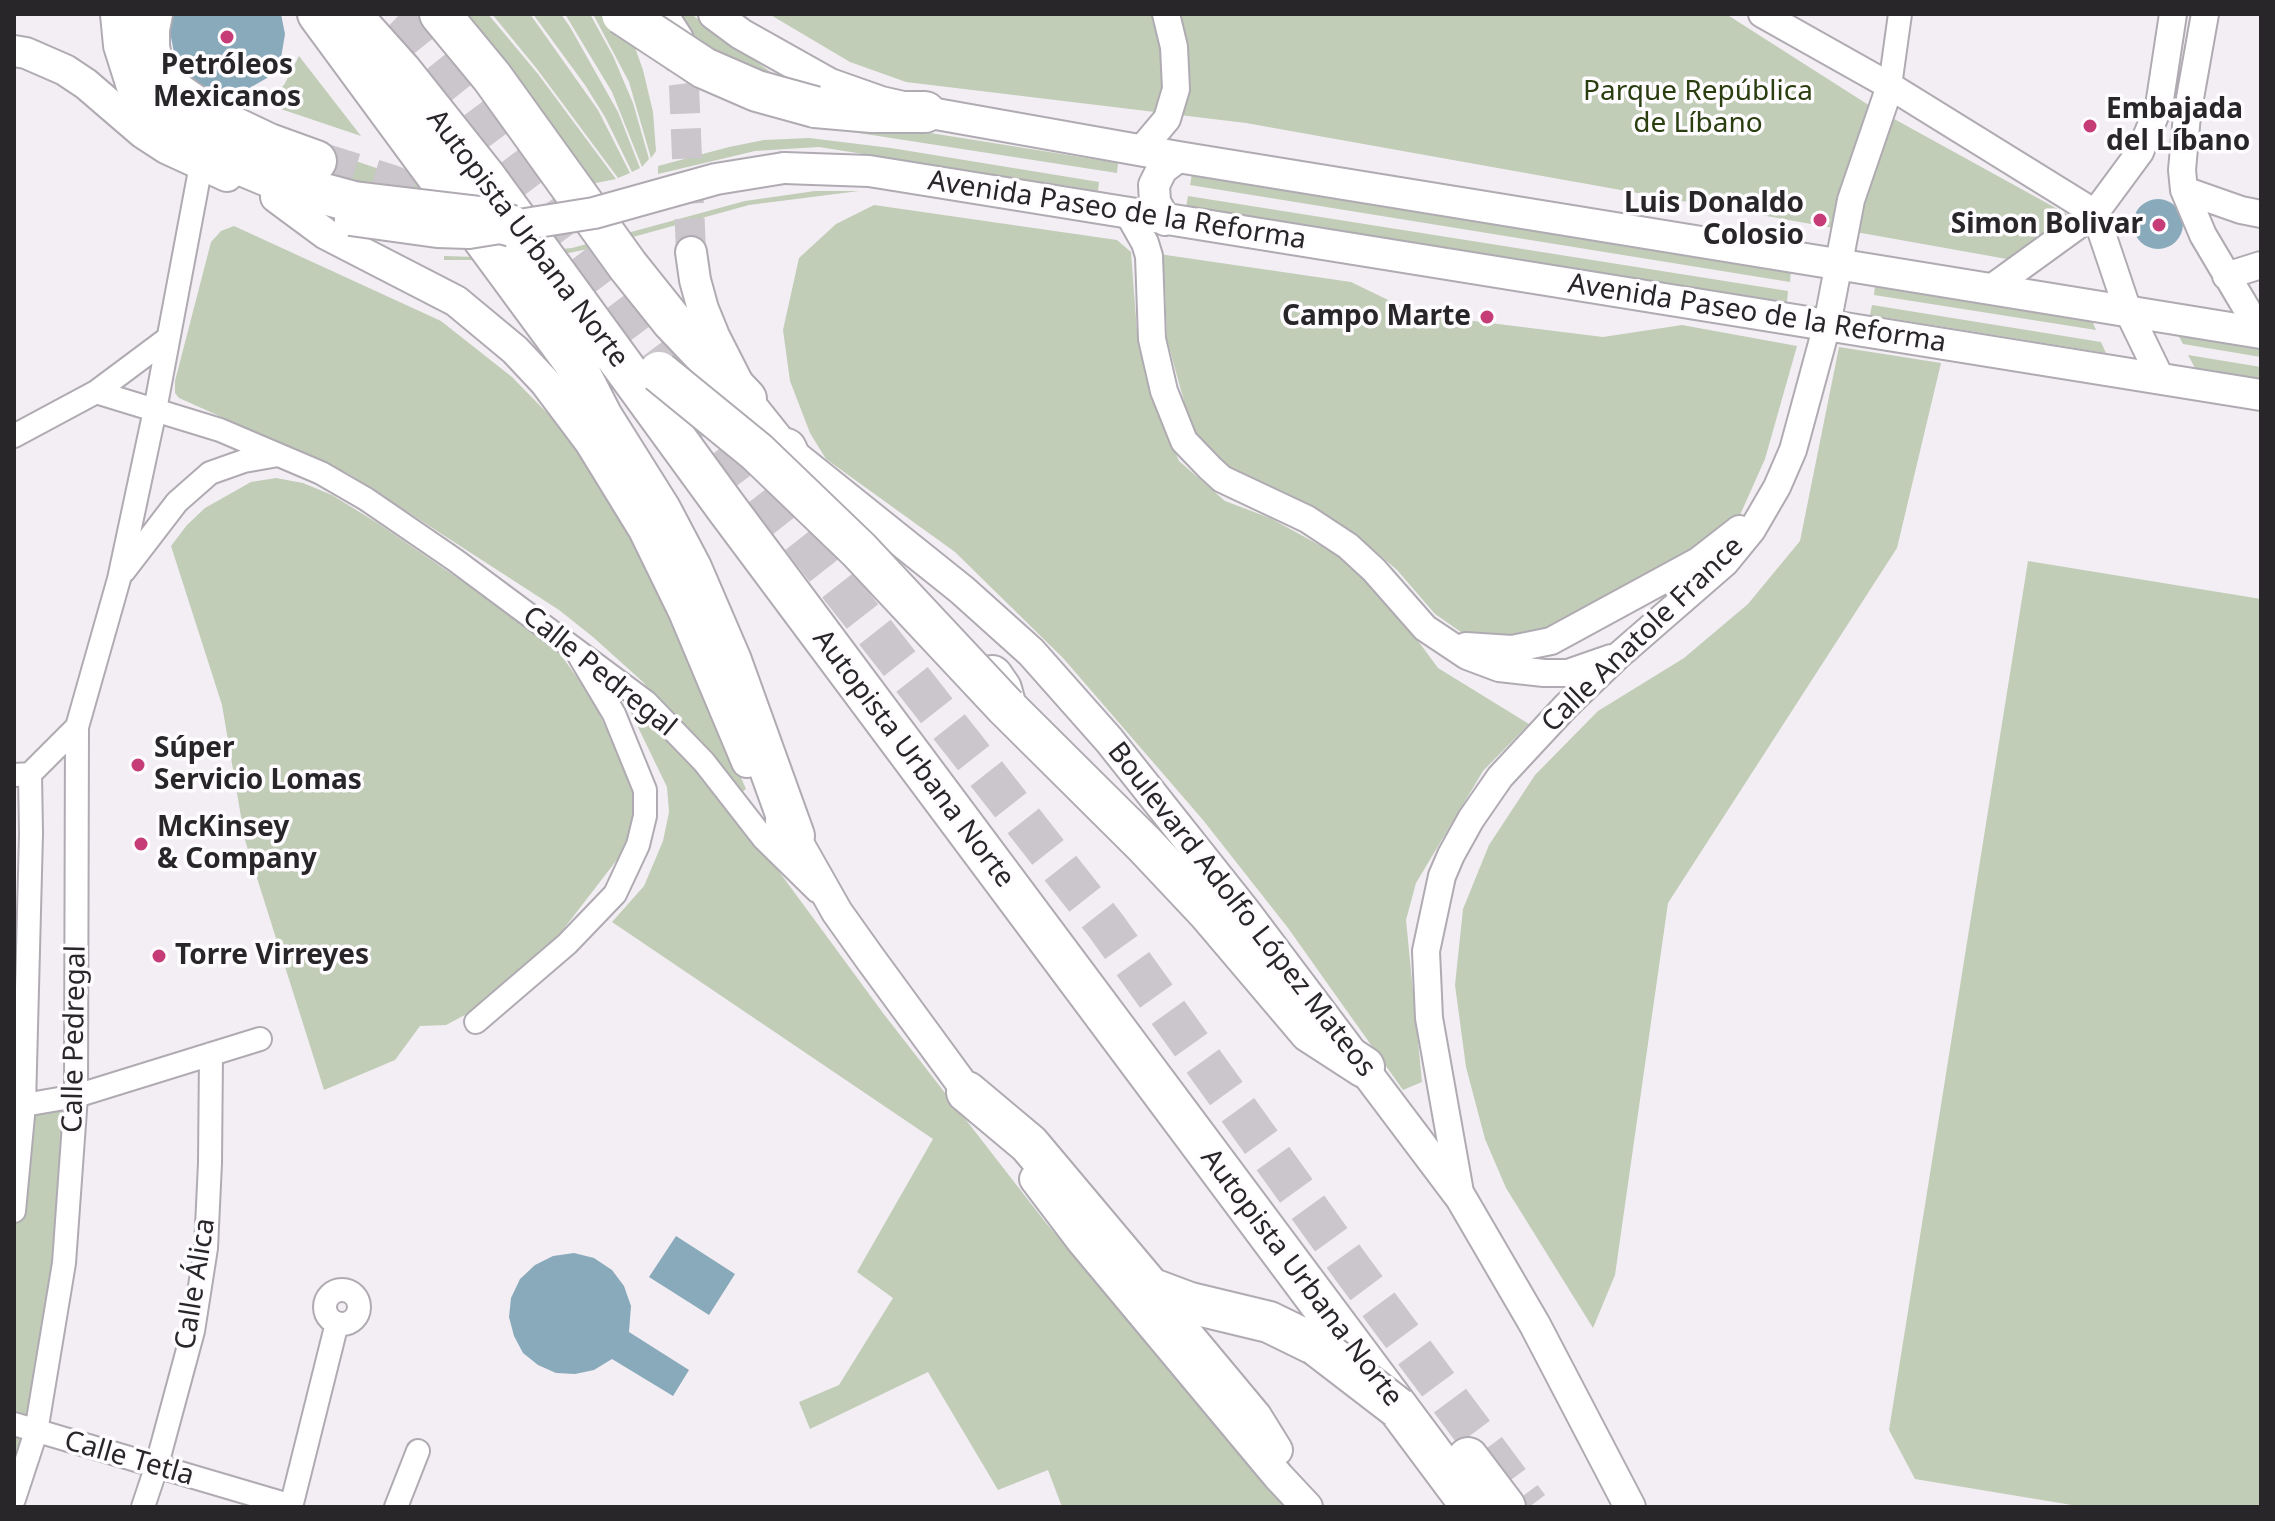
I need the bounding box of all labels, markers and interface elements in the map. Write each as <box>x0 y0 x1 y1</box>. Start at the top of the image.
marker: Petróleos Mexicanos <box>218 28 236 46</box>
place label: Petróleos Mexicanos <box>153 49 301 115</box>
park label: Parque República de Líbano <box>1583 75 1813 141</box>
place label: Embajada del Líbano <box>2106 93 2250 159</box>
street label: Autopista Urbana Norte <box>419 103 635 375</box>
marker: Embajada del Líbano <box>2081 117 2099 135</box>
street label: Avenida Paseo de la Reforma <box>926 164 1308 258</box>
place label: Luis Donaldo Colosio <box>1624 187 1804 253</box>
place label: Simon Bolivar <box>1951 208 2143 242</box>
marker: Luis Donaldo Colosio <box>1811 211 1829 229</box>
marker: Simon Bolivar <box>2150 216 2168 234</box>
street label: Avenida Paseo de la Reforma <box>1566 267 1948 361</box>
place label: Campo Marte <box>1282 300 1471 334</box>
marker: Campo Marte <box>1478 308 1496 326</box>
street label: Calle Anatole France <box>1535 530 1751 740</box>
street label: Calle Pedregal <box>515 600 683 744</box>
street label: Autopista Urbana Norte <box>805 623 1021 895</box>
place label: Súper Servicio Lomas <box>154 732 362 798</box>
street label: Boulevard Adolfo López Mateos <box>1100 736 1382 1084</box>
marker: Súper Servicio Lomas <box>129 756 147 774</box>
place label: McKinsey & Company <box>157 811 317 877</box>
marker: McKinsey & Company <box>132 835 150 853</box>
place label: Torre Virreyes <box>175 939 369 973</box>
street label: Calle Pedregal <box>57 945 93 1133</box>
marker: Torre Virreyes <box>150 947 168 965</box>
street label: Autopista Urbana Norte <box>1193 1142 1409 1414</box>
street label: Calle Álica <box>169 1216 223 1352</box>
street label: Calle Tetla <box>60 1424 198 1494</box>

